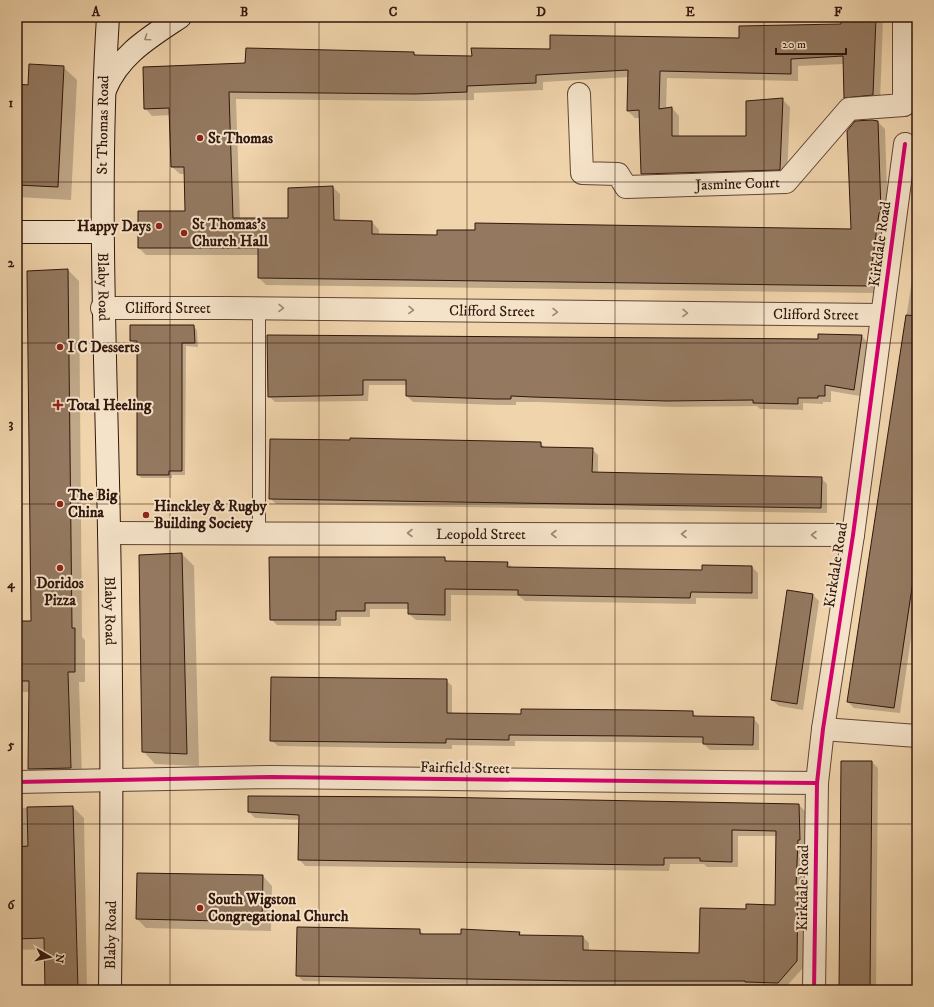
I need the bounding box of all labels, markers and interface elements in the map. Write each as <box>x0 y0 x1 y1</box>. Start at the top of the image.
text: A <box>91 4 101 20</box>
text: B <box>240 4 248 20</box>
text: C <box>389 4 398 20</box>
text: D <box>536 4 546 20</box>
text: E <box>685 4 695 20</box>
text: F <box>834 4 843 20</box>
scale bar <box>776 30 846 56</box>
one-way arrow <box>145 33 152 40</box>
text: 20 m <box>782 37 806 52</box>
street label: St Thomas Road <box>93 75 113 175</box>
text: 1 <box>9 95 14 111</box>
place label: St Thomas <box>208 129 273 148</box>
marker: St Thomas <box>195 133 205 143</box>
street label: Jasmine Court <box>693 173 780 194</box>
street label: Kirkdale Road <box>865 200 895 288</box>
place label: St Thomas's Church Hall <box>192 215 269 251</box>
place label: Happy Days <box>77 217 151 236</box>
marker: Happy Days <box>154 221 164 231</box>
marker: St Thomas's Church Hall <box>179 228 189 238</box>
street label: Blaby Road <box>93 252 114 322</box>
text: 2 <box>8 255 15 271</box>
street label: Clifford Street <box>125 299 211 318</box>
street label: Clifford Street <box>449 301 535 321</box>
one-way arrow <box>278 304 284 313</box>
street label: Clifford Street <box>773 304 859 324</box>
one-way arrow <box>408 306 414 314</box>
one-way arrow <box>552 307 558 316</box>
one-way arrow <box>682 309 688 317</box>
place label: I C Desserts <box>68 338 140 357</box>
marker: I C Desserts <box>55 342 65 352</box>
place label: Total Heeling <box>66 396 152 415</box>
marker: Total Heeling <box>52 399 64 411</box>
text: 3 <box>9 416 14 432</box>
place label: The Big China <box>67 486 118 522</box>
place label: Hinckley & Rugby Building Society <box>154 497 267 533</box>
marker: The Big China <box>55 499 65 509</box>
marker: Hinckley & Rugby Building Society <box>141 510 151 520</box>
street label: Kirkdale Road <box>820 521 852 609</box>
street label: Leopold Street <box>436 524 526 544</box>
one-way arrow <box>407 529 413 537</box>
one-way arrow <box>551 530 557 538</box>
one-way arrow <box>681 530 687 538</box>
one-way arrow <box>811 531 817 539</box>
marker: Doridos Pizza <box>55 563 65 573</box>
place label: Doridos Pizza <box>36 574 84 610</box>
text: 4 <box>6 576 15 593</box>
street label: Blaby Road <box>100 576 120 646</box>
text: 5 <box>7 737 15 753</box>
street label: Fairfield Street <box>420 758 510 778</box>
street label: Kirkdale Road <box>793 844 813 931</box>
place label: South Wigston Congregational Church <box>208 890 349 926</box>
text: 6 <box>8 897 16 913</box>
street label: Blaby Road <box>101 900 121 970</box>
marker: South Wigston Congregational Church <box>195 903 205 913</box>
north arrow <box>30 937 70 977</box>
text: N <box>51 953 67 964</box>

